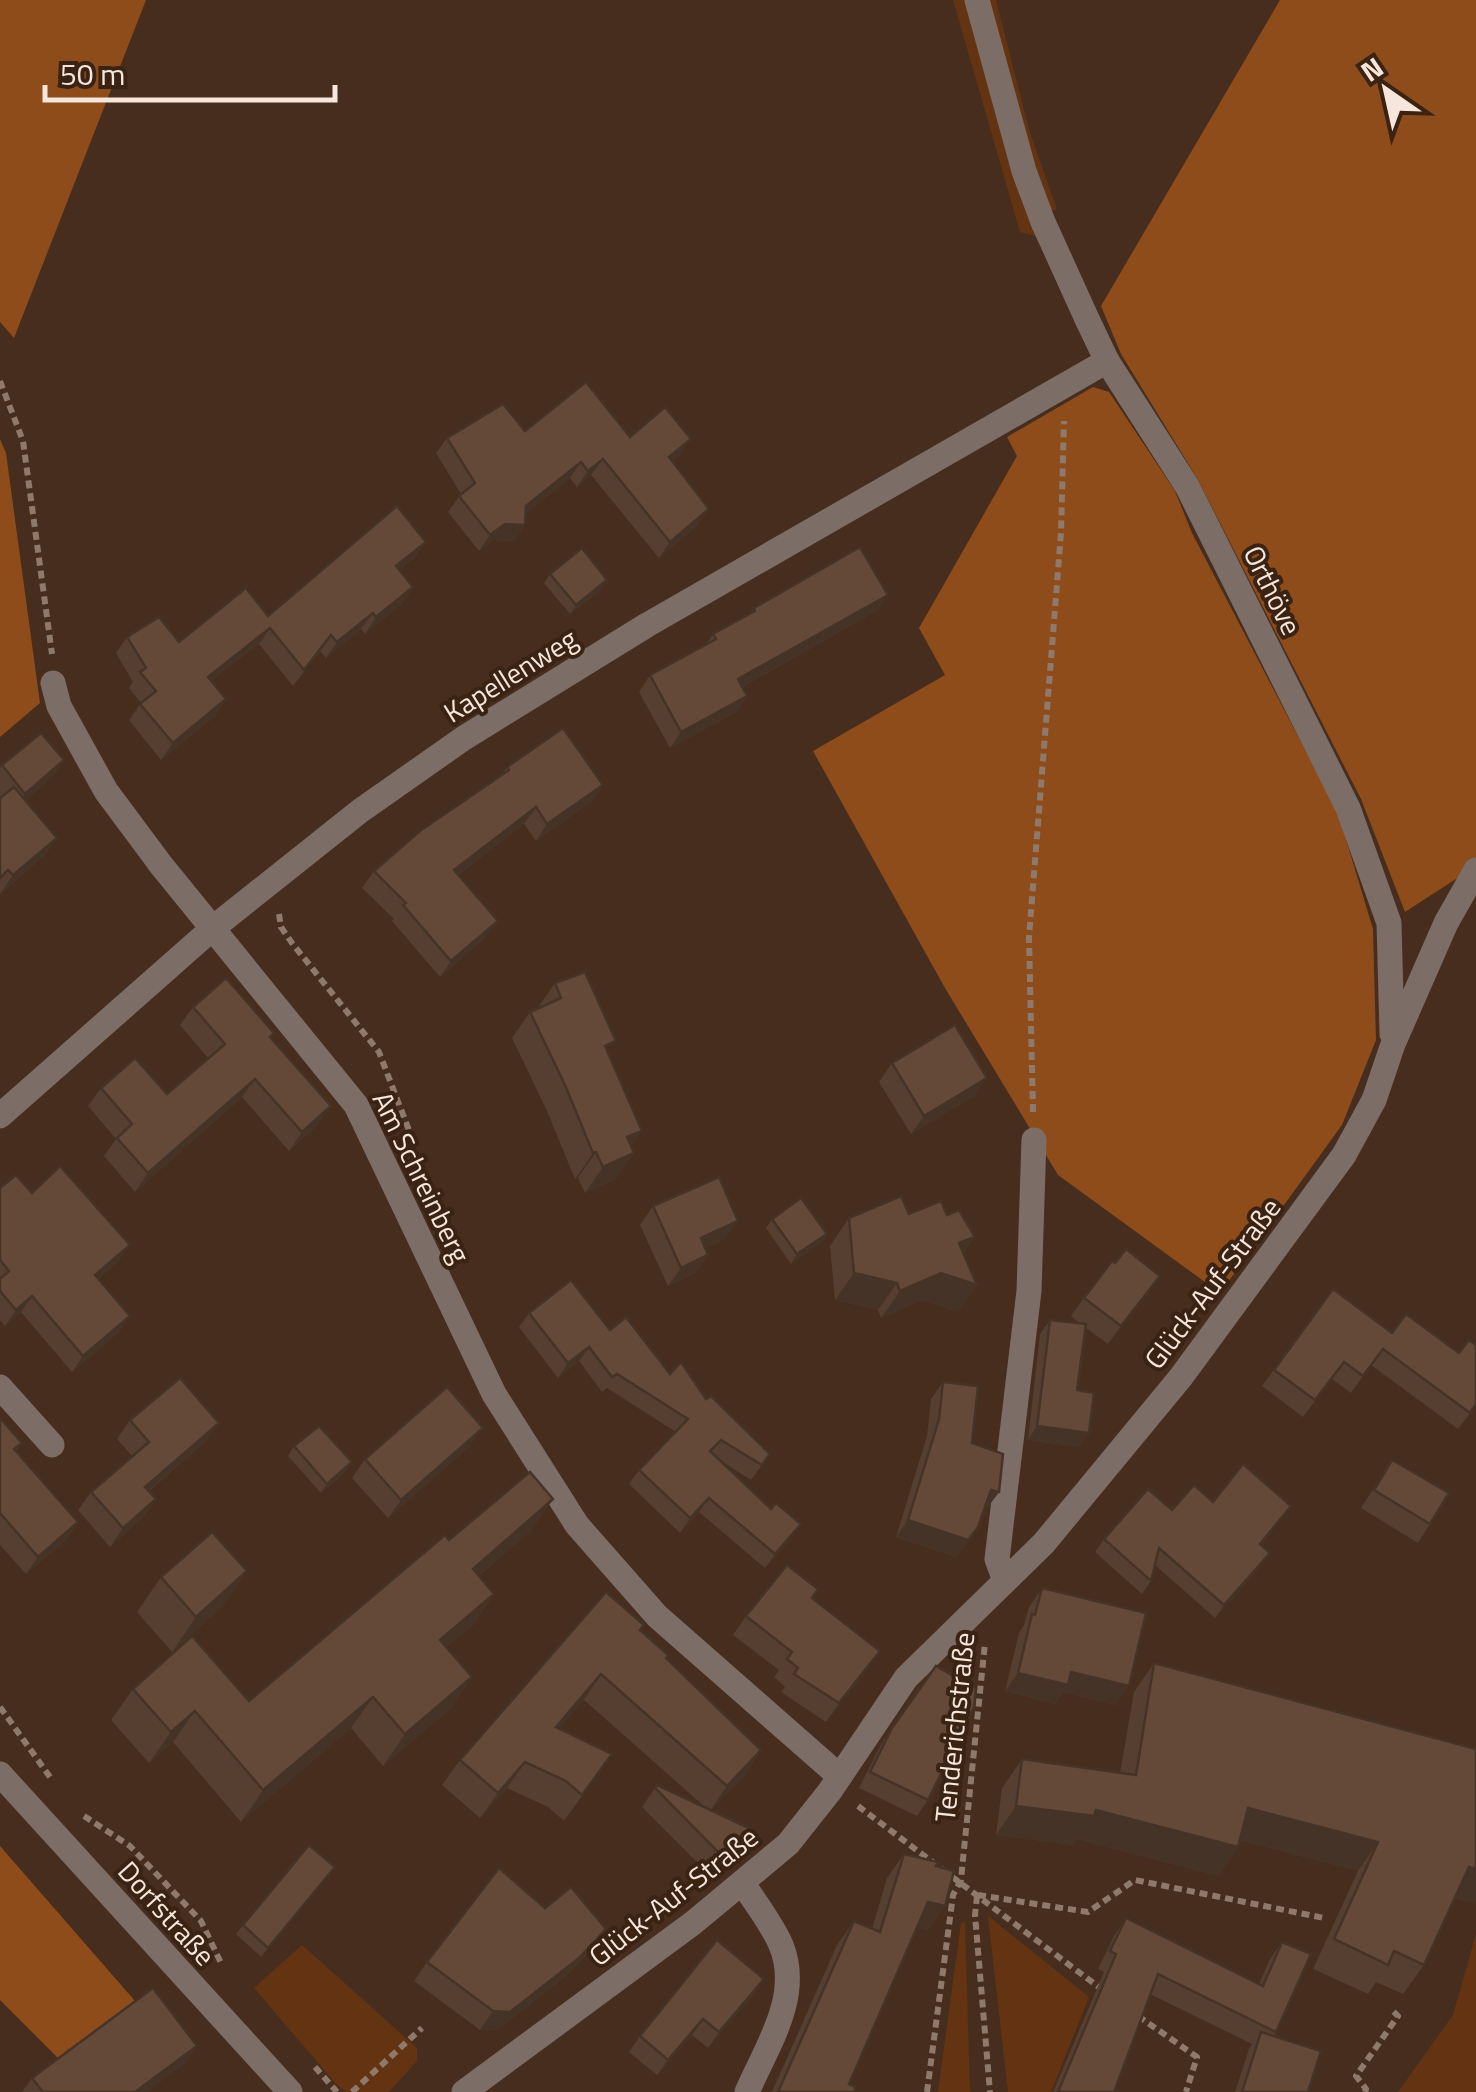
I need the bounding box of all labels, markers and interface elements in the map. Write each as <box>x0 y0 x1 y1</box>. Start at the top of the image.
scale bar <box>45 40 335 102</box>
north arrow <box>1336 40 1436 140</box>
text: N <box>1352 46 1392 92</box>
text: 50 m <box>60 51 125 97</box>
street label: Orthöve <box>1233 538 1313 642</box>
street label: Kapellenweg <box>435 617 585 733</box>
street label: Am Schreinberg <box>362 1084 482 1270</box>
street label: Glück-Auf-Straße <box>1133 1188 1291 1378</box>
street label: Tenderichstraße <box>923 1630 985 1824</box>
street label: Glück-Auf-Straße <box>579 1816 767 1976</box>
street label: Dorfstraße <box>108 1851 226 1975</box>

